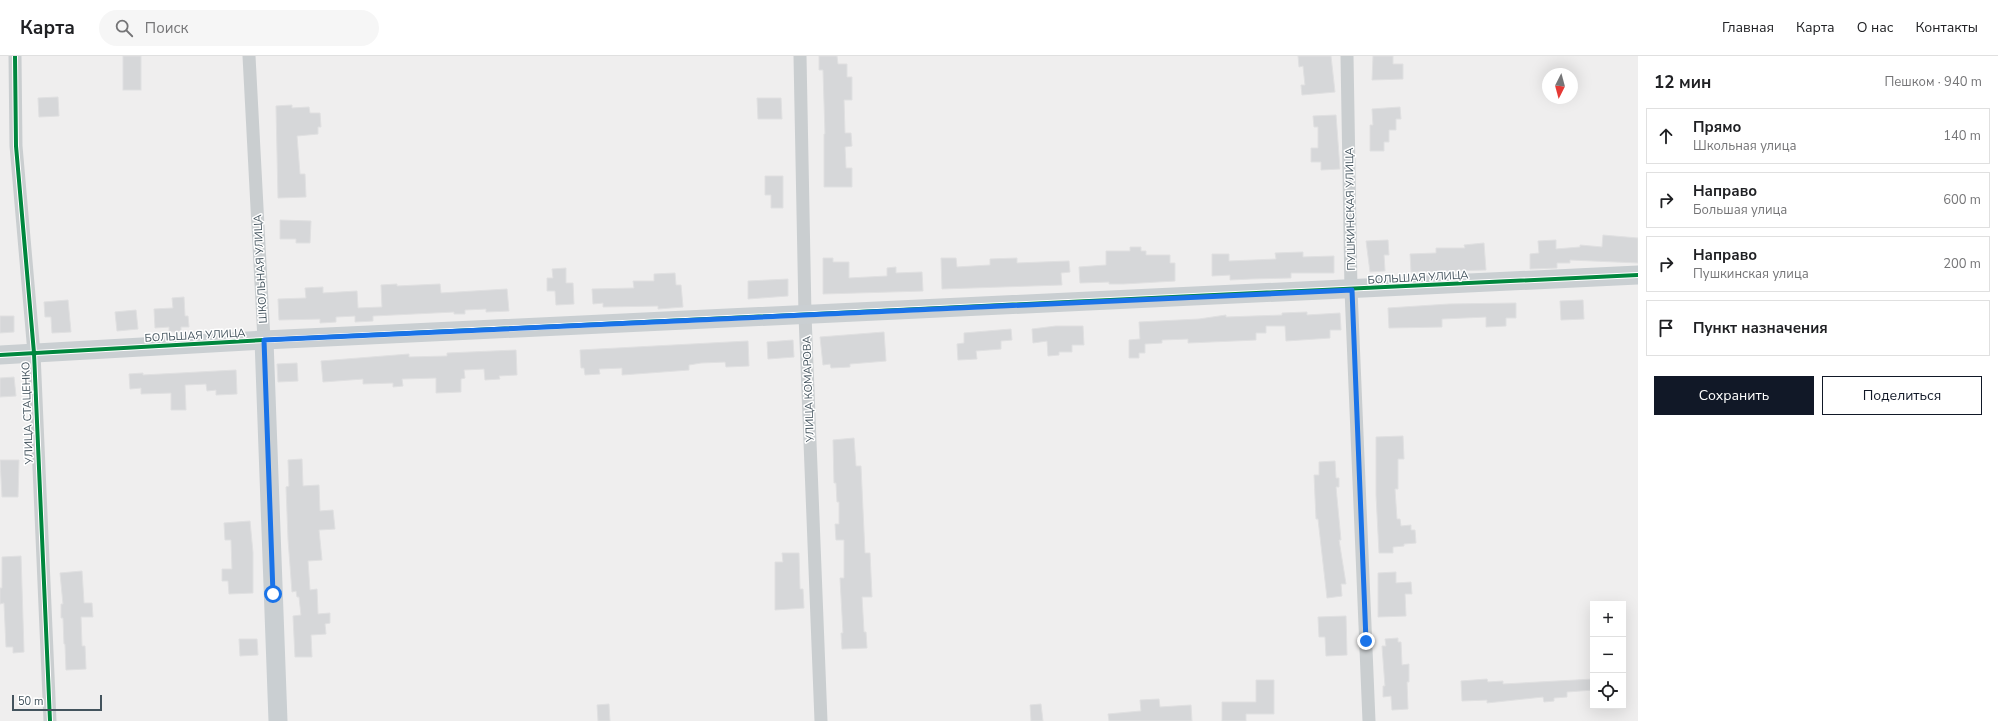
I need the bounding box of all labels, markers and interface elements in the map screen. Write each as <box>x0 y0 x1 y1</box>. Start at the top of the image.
search box <box>99 10 379 46</box>
text: Карта <box>20 15 75 41</box>
icon: search <box>113 17 135 39</box>
text: Поиск <box>145 18 188 38</box>
text: Главная <box>1722 18 1774 37</box>
text: Карта <box>1796 18 1835 37</box>
text: О нас <box>1857 18 1893 37</box>
text: Контакты <box>1915 18 1978 37</box>
north arrow <box>1542 68 1578 104</box>
text: 12 мин <box>1654 71 1711 94</box>
text: Пешком · 940 m <box>1884 73 1982 91</box>
text: Прямо <box>1693 117 1741 137</box>
icon: ahead <box>1655 125 1677 147</box>
text: 140 m <box>1943 127 1981 145</box>
text: Школьная улица <box>1693 137 1796 155</box>
street label: ПУШКИНСКАЯ УЛИЦА <box>1342 147 1359 271</box>
text: Направо <box>1693 181 1757 201</box>
icon: right <box>1655 189 1677 211</box>
text: 600 m <box>1943 191 1981 209</box>
text: Большая улица <box>1693 201 1787 219</box>
street label: ШКОЛЬНАЯ УЛИЦА <box>250 214 271 324</box>
text: Направо <box>1693 245 1757 265</box>
icon: right <box>1655 253 1677 275</box>
text: 200 m <box>1943 255 1981 273</box>
text: Пушкинская улица <box>1693 265 1809 283</box>
street label: БОЛЬШАЯ УЛИЦА <box>1367 267 1469 288</box>
icon: arrive <box>1655 317 1677 339</box>
text: Пункт назначения <box>1693 318 1828 338</box>
street label: БОЛЬШАЯ УЛИЦА <box>144 325 246 346</box>
street label: УЛИЦА КОМАРОВА <box>799 336 818 443</box>
street label: УЛИЦА СТАЦЕНКО <box>18 361 37 466</box>
button: Сохранить <box>1654 376 1814 415</box>
button: Поделиться <box>1822 376 1982 415</box>
route start <box>264 585 282 603</box>
map controls <box>1590 601 1626 709</box>
button: + <box>1590 601 1626 637</box>
route end <box>1357 632 1375 650</box>
button: − <box>1590 637 1626 673</box>
button: locate <box>1590 673 1626 709</box>
scale bar <box>12 693 102 712</box>
text: 50 m <box>18 694 43 709</box>

